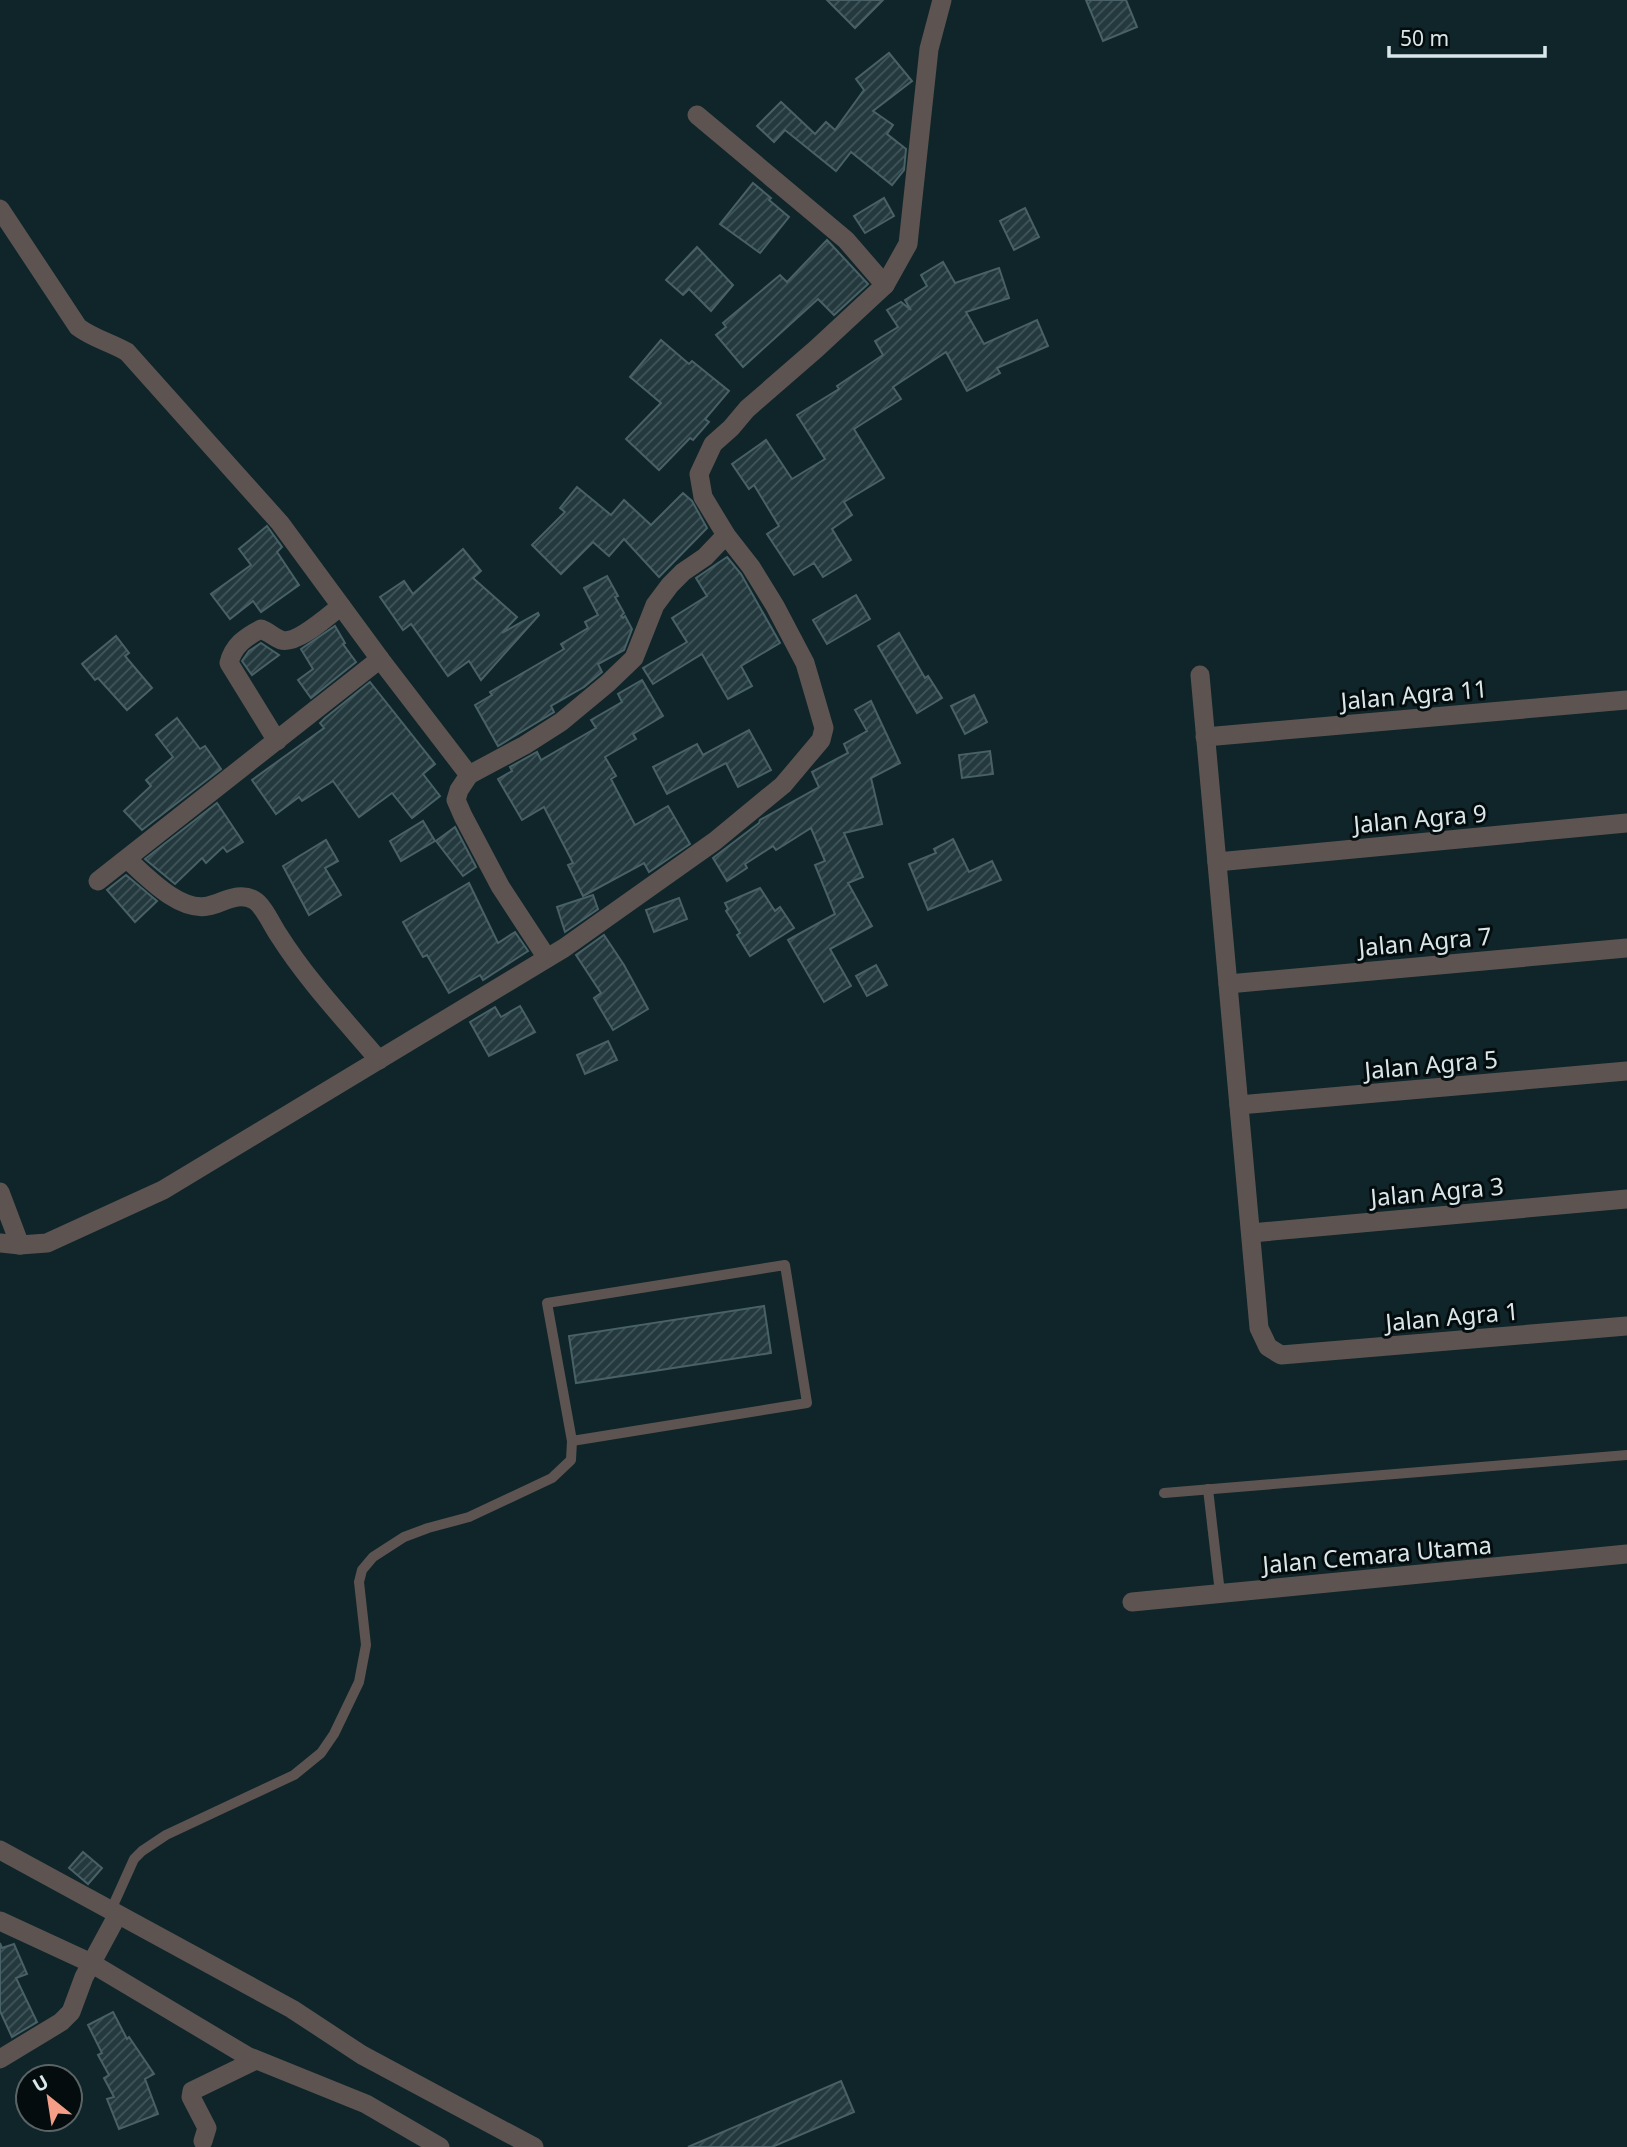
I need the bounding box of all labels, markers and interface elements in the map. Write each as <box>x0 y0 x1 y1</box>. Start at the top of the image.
scale bar <box>1389 14 1545 58</box>
text: 50 m <box>1400 24 1449 52</box>
street label: Jalan Agra 11 <box>1337 671 1489 717</box>
street label: Jalan Agra 9 <box>1350 796 1488 840</box>
street label: Jalan Agra 7 <box>1355 919 1493 963</box>
street label: Jalan Agra 5 <box>1361 1042 1499 1086</box>
street label: Jalan Agra 3 <box>1367 1169 1505 1213</box>
street label: Jalan Agra 1 <box>1382 1294 1520 1338</box>
street label: Jalan Cemara Utama <box>1259 1528 1493 1581</box>
north arrow <box>14 2063 84 2133</box>
text: U <box>28 2068 53 2098</box>

